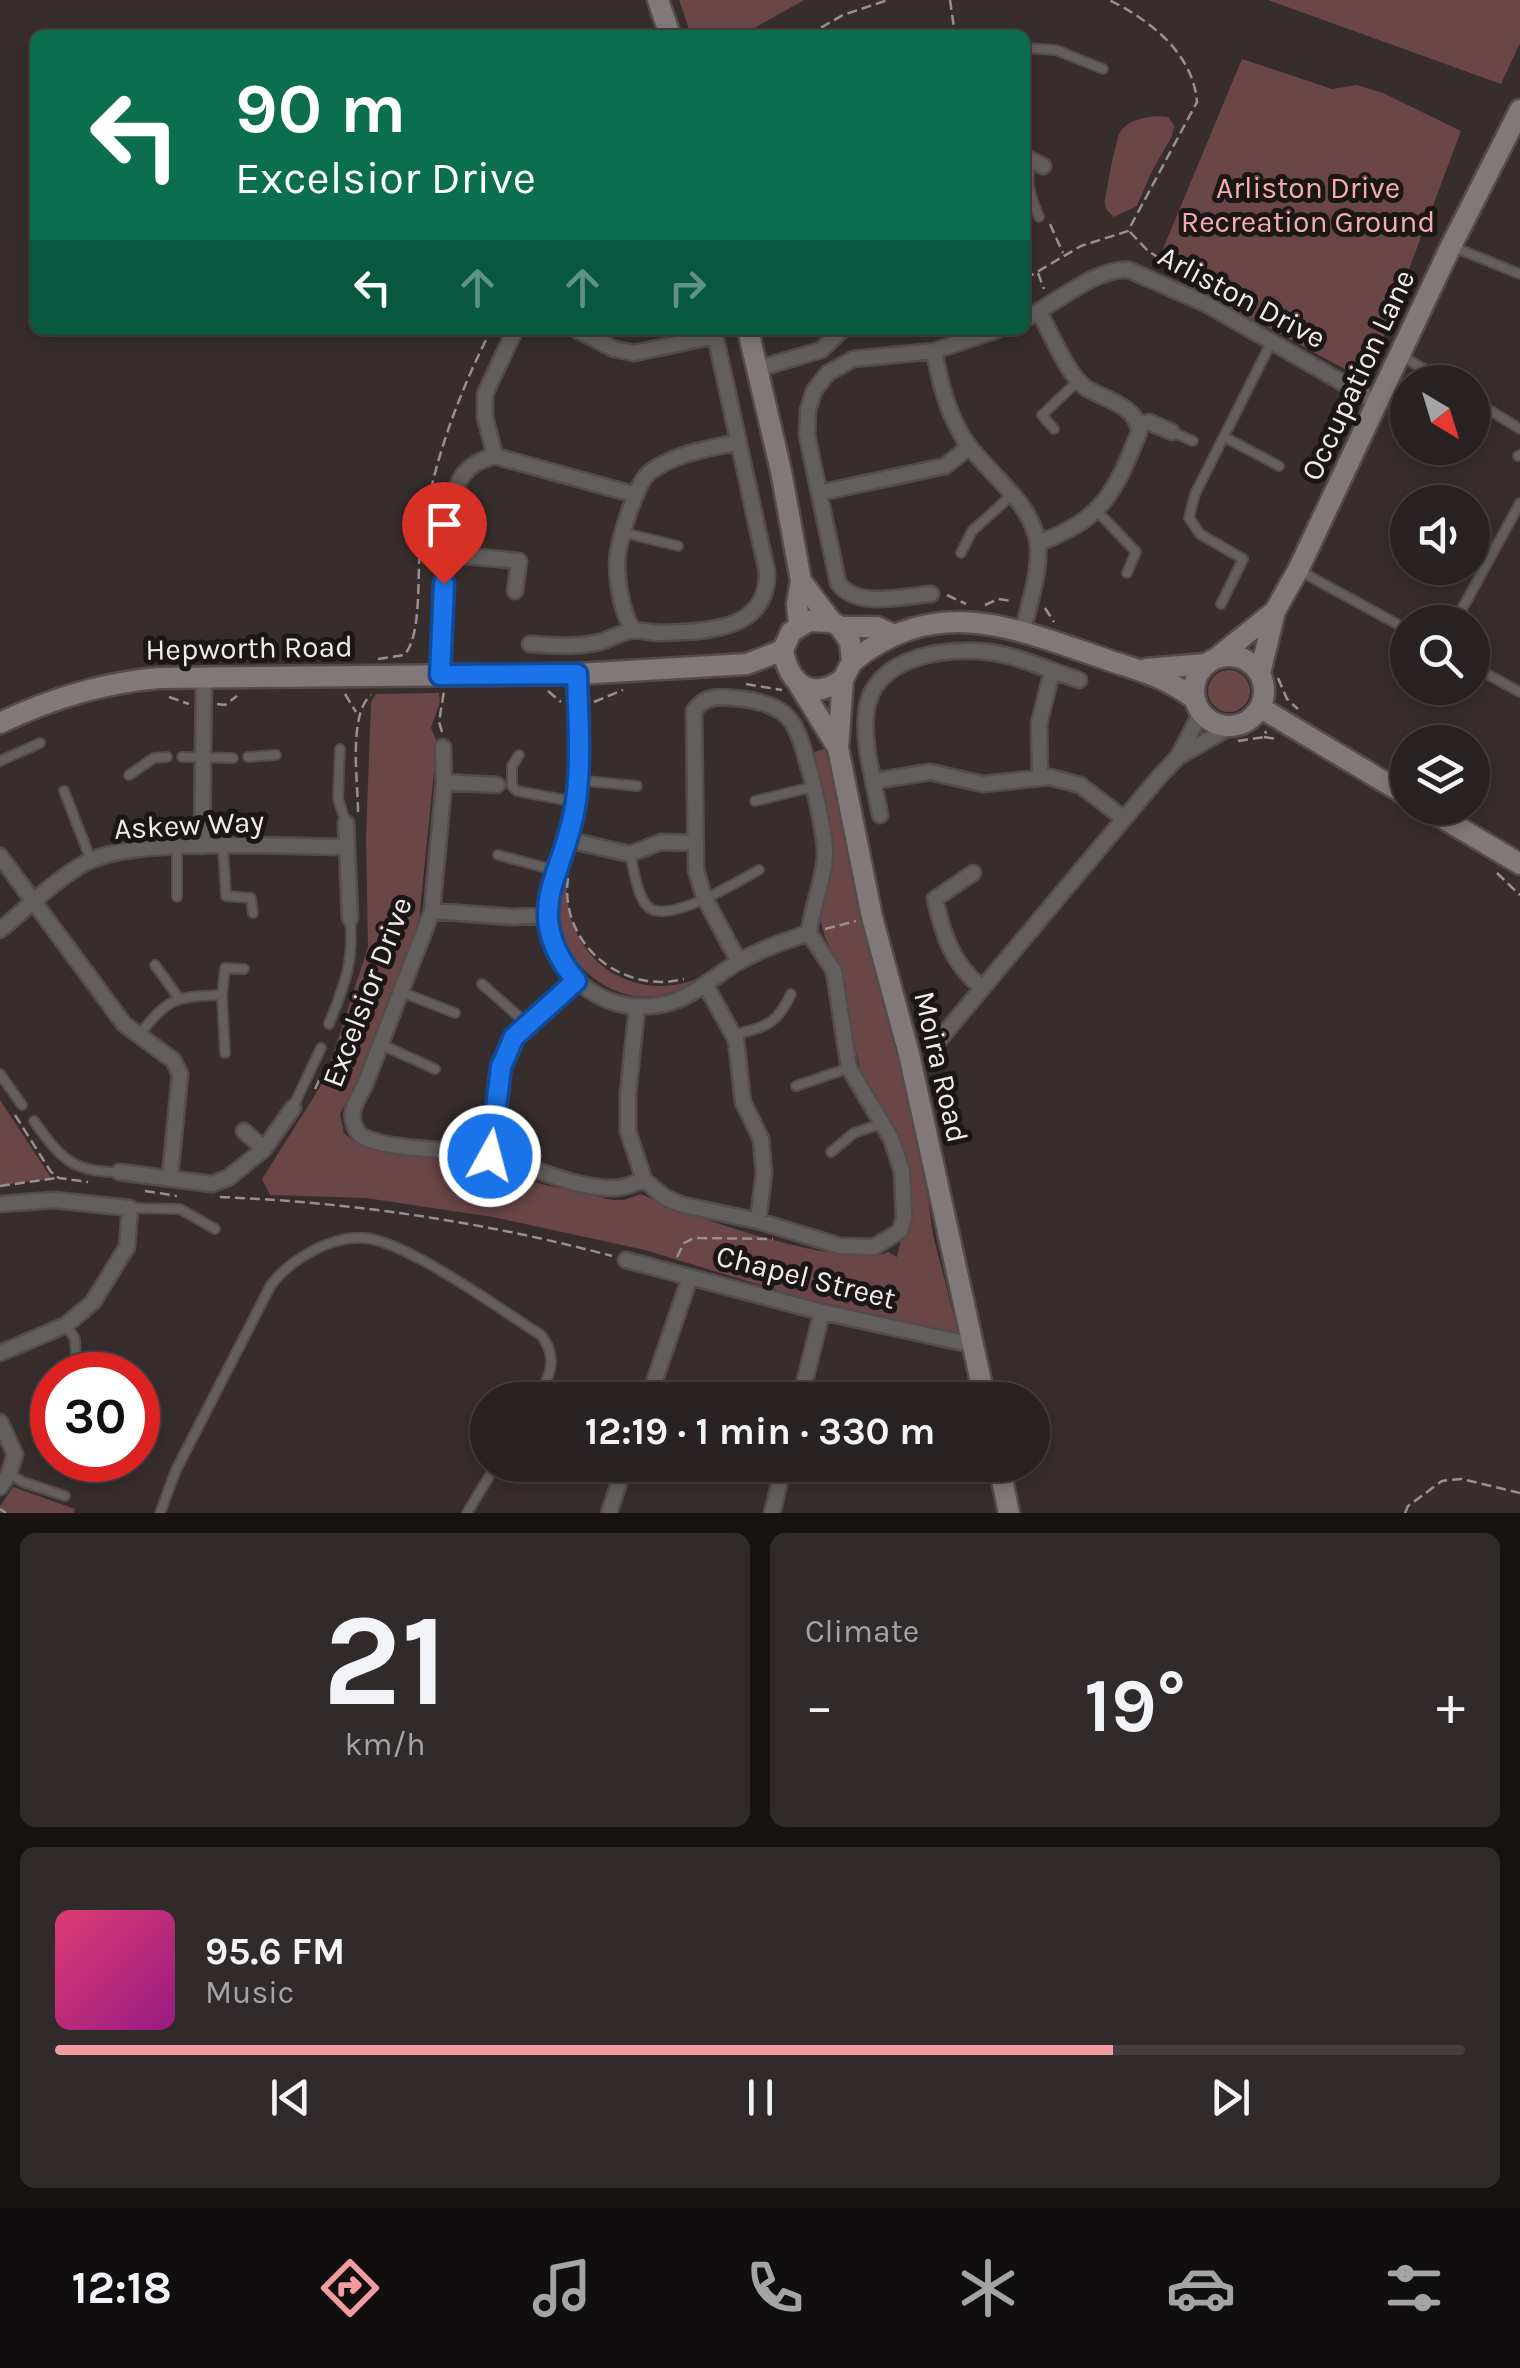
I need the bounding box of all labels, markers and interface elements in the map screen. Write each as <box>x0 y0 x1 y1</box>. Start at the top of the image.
text: 90 m <box>235 68 406 150</box>
icon: left <box>70 70 200 200</box>
text: Excelsior Drive <box>235 152 536 204</box>
park label: Arliston Drive Recreation Ground <box>1181 170 1435 240</box>
street label: Arliston Drive <box>1152 238 1332 356</box>
icon: left <box>345 260 400 315</box>
icon: ahead <box>450 260 505 315</box>
icon: ahead <box>555 260 610 315</box>
icon: right <box>660 260 715 315</box>
street label: Occupation Lane <box>1293 264 1423 486</box>
north arrow <box>1390 365 1490 465</box>
map controls <box>1390 365 1490 825</box>
pin <box>402 482 487 585</box>
button: sound <box>1390 485 1490 585</box>
icon: arrive <box>417 497 472 552</box>
button: search <box>1390 605 1490 705</box>
street label: Hepworth Road <box>145 628 353 668</box>
button: layers <box>1390 725 1490 825</box>
street label: Askew Way <box>113 803 265 847</box>
street label: Excelsior Drive <box>314 892 420 1092</box>
street label: Moira Road <box>906 988 976 1146</box>
position arrow <box>438 1104 542 1208</box>
street label: Chapel Street <box>712 1237 900 1317</box>
speed limit sign: 30 <box>30 1352 160 1482</box>
text: 12:19 · 1 min · 330 m <box>585 1409 935 1454</box>
text: 21 <box>323 1585 448 1737</box>
text: Climate <box>805 1613 919 1650</box>
text: 19° <box>1084 1662 1186 1750</box>
text: − <box>805 1674 834 1738</box>
text: + <box>1436 1674 1465 1738</box>
text: km/h <box>344 1726 426 1763</box>
text: 95.6 FM <box>205 1929 345 1974</box>
text: Music <box>205 1974 294 2011</box>
icon: previous <box>263 2070 318 2125</box>
icon: pause <box>733 2070 788 2125</box>
icon: next <box>1203 2070 1258 2125</box>
icon: directions <box>315 2253 385 2323</box>
icon: music <box>527 2253 597 2323</box>
icon: phone <box>740 2253 810 2323</box>
icon: climate <box>953 2253 1023 2323</box>
icon: car <box>1166 2253 1236 2323</box>
icon: filters <box>1379 2253 1449 2323</box>
text: 12:18 <box>71 2262 172 2314</box>

